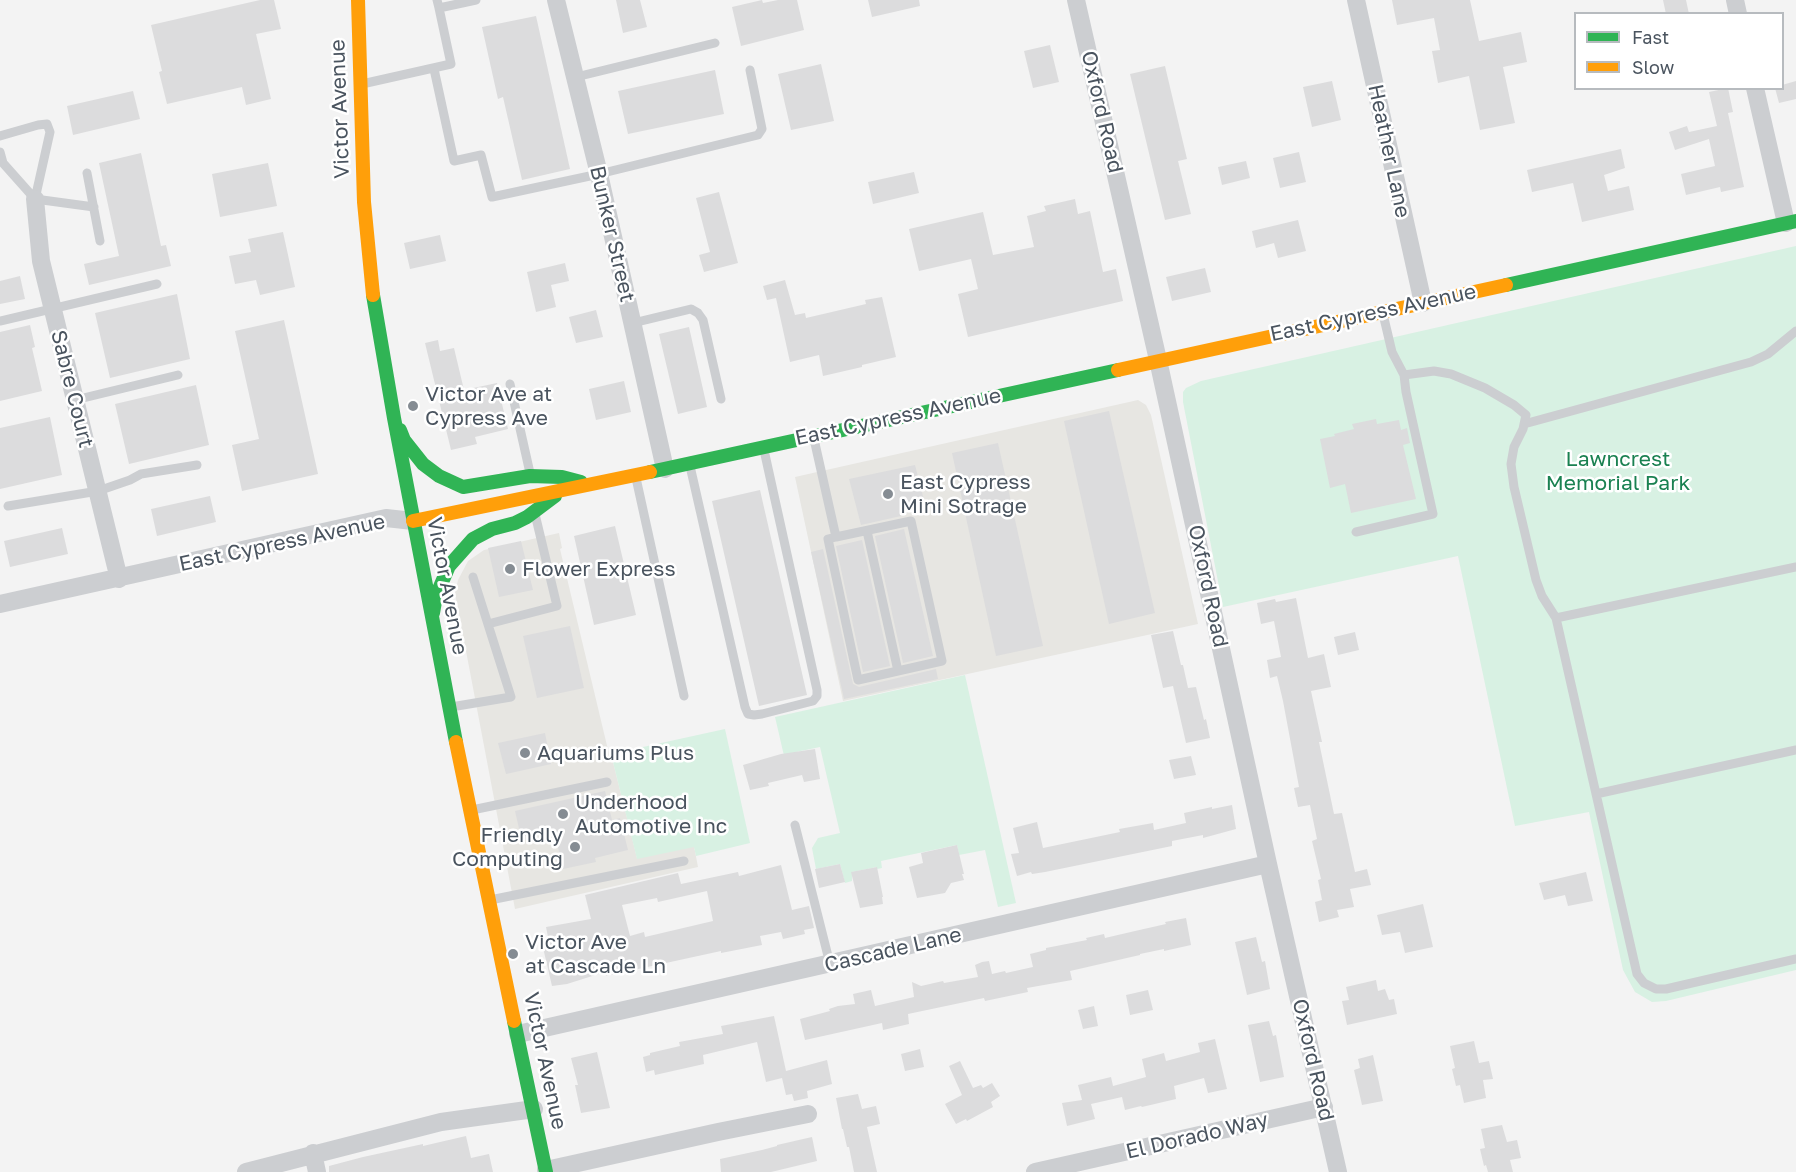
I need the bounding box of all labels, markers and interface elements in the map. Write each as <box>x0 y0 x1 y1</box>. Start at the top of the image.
legend <box>1574 12 1784 90</box>
text: Fast <box>1632 26 1669 48</box>
street label: Victor Avenue <box>325 39 355 179</box>
street label: Oxford Road <box>1076 48 1128 176</box>
text: Slow <box>1632 56 1674 78</box>
street label: Heather Lane <box>1363 82 1415 220</box>
street label: Bunker Street <box>584 163 640 305</box>
street label: East Cypress Avenue <box>1268 279 1478 347</box>
street label: Sabre Court <box>45 328 99 450</box>
place label: Victor Ave at Cypress Ave <box>425 381 552 431</box>
street label: East Cypress Avenue <box>793 383 1003 451</box>
marker: Victor Ave at Cypress Ave <box>406 399 420 413</box>
park label: Lawncrest Memorial Park <box>1546 446 1690 496</box>
place label: East Cypress Mini Sotrage <box>900 469 1031 519</box>
marker: East Cypress Mini Sotrage <box>881 487 895 501</box>
street label: East Cypress Avenue <box>177 509 387 577</box>
street label: Victor Avenue <box>421 515 473 657</box>
street label: Oxford Road <box>1183 522 1233 650</box>
place label: Flower Express <box>522 556 676 582</box>
marker: Flower Express <box>503 562 517 576</box>
place label: Aquariums Plus <box>537 740 694 766</box>
marker: Aquariums Plus <box>518 746 532 760</box>
place label: Underhood Automotive Inc <box>575 789 727 839</box>
marker: Underhood Automotive Inc <box>556 807 570 821</box>
place label: Friendly Computing <box>452 822 563 872</box>
marker: Friendly Computing <box>568 840 582 854</box>
street label: Cascade Lane <box>822 922 964 978</box>
place label: Victor Ave at Cascade Ln <box>525 929 666 979</box>
marker: Victor Ave at Cascade Ln <box>506 947 520 961</box>
street label: Victor Avenue <box>518 990 572 1132</box>
street label: Oxford Road <box>1287 996 1339 1124</box>
street label: El Dorado Way <box>1123 1107 1271 1165</box>

